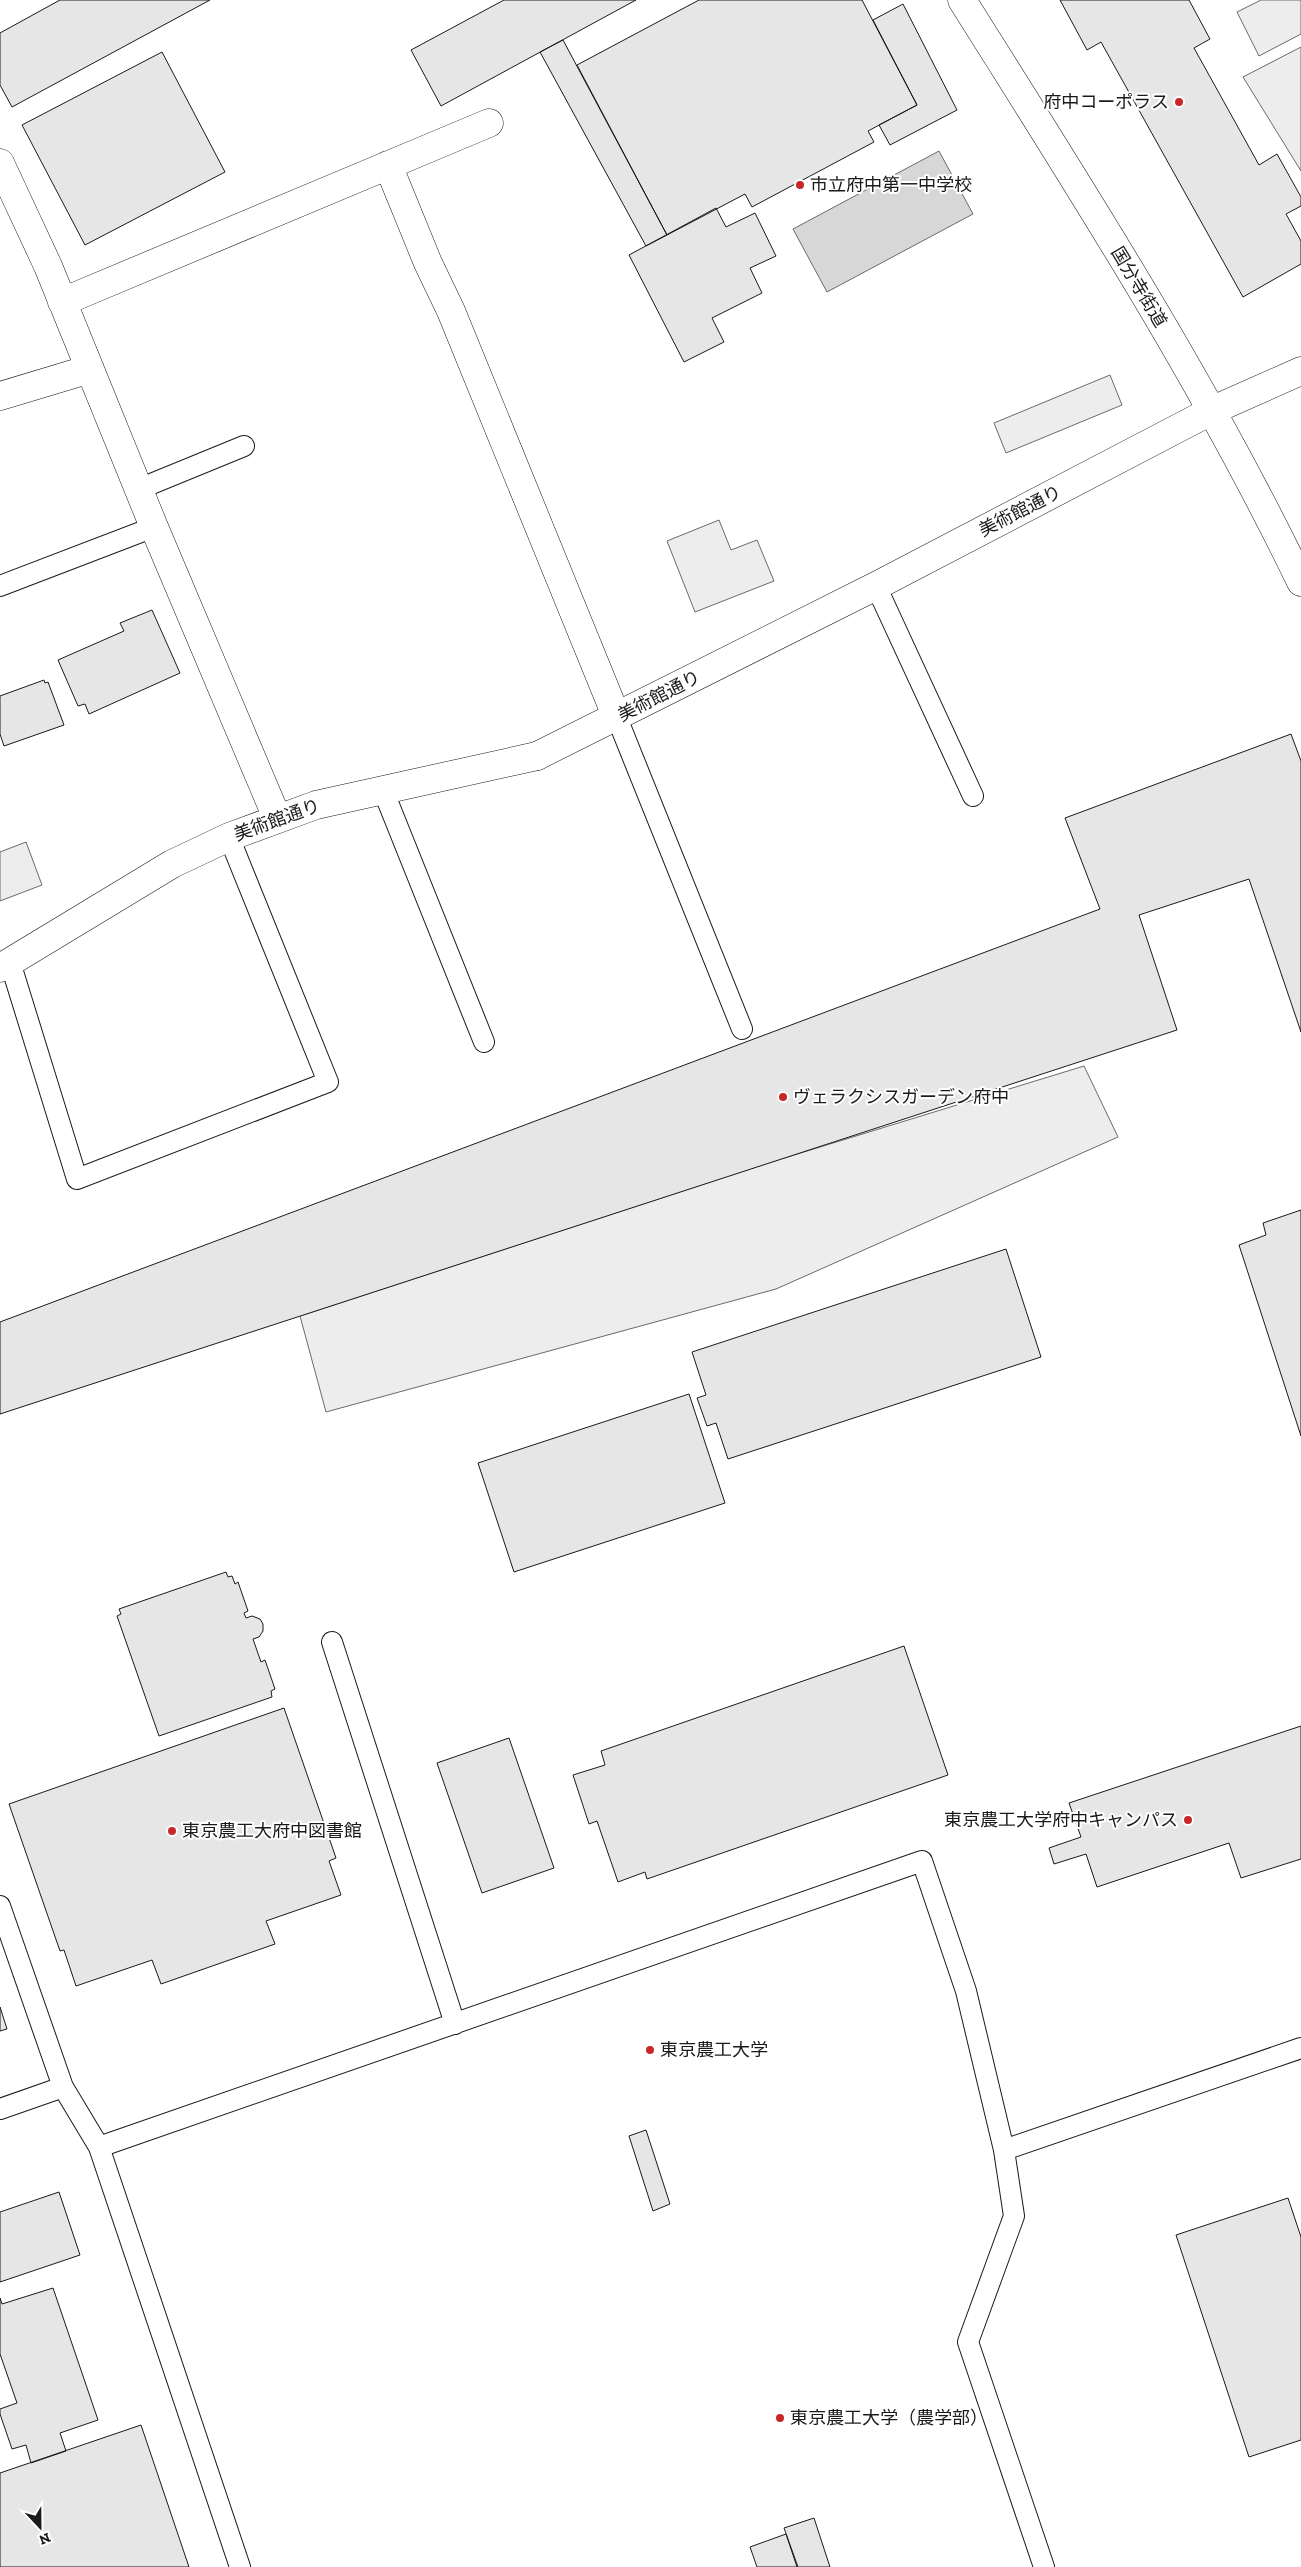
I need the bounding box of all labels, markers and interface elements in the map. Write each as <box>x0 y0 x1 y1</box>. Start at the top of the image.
place label: 府中コーポラス <box>1043 91 1169 113</box>
marker: 府中コーポラス <box>1173 96 1185 108</box>
place label: 市立府中第一中学校 <box>810 174 972 196</box>
marker: 市立府中第一中学校 <box>794 179 806 191</box>
street label: 国分寺街道 <box>1106 243 1172 331</box>
street label: 美術館通り <box>975 481 1065 541</box>
street label: 美術館通り <box>614 666 704 726</box>
street label: 美術館通り <box>231 794 323 846</box>
place label: ヴェラクシスガーデン府中 <box>793 1086 1009 1108</box>
marker: ヴェラクシスガーデン府中 <box>777 1091 789 1103</box>
place label: 東京農工大学府中キャンパス <box>944 1809 1178 1831</box>
marker: 東京農工大学府中キャンパス <box>1182 1814 1194 1826</box>
place label: 東京農工大府中図書館 <box>182 1820 362 1842</box>
marker: 東京農工大府中図書館 <box>166 1825 178 1837</box>
place label: 東京農工大学 <box>660 2039 768 2061</box>
marker: 東京農工大学 <box>644 2044 656 2056</box>
place label: 東京農工大学（農学部） <box>790 2407 988 2429</box>
marker: 東京農工大学（農学部） <box>774 2412 786 2424</box>
north arrow <box>15 2502 65 2552</box>
text: N <box>36 2529 53 2549</box>

